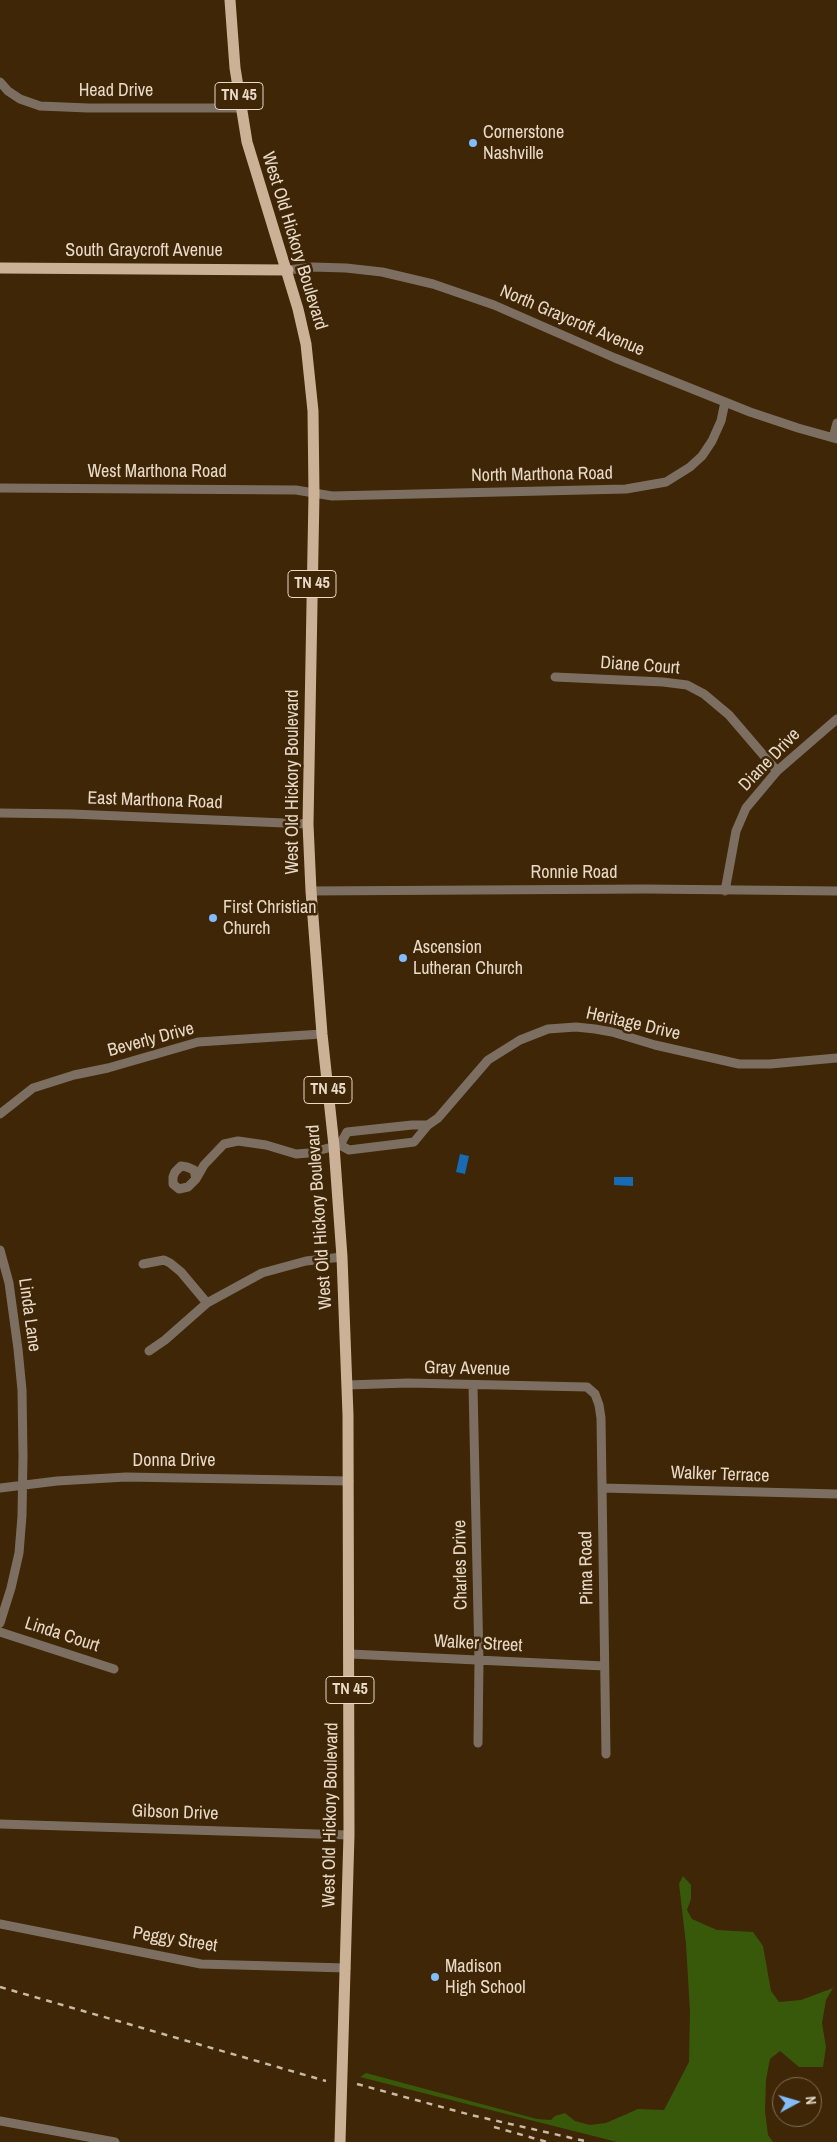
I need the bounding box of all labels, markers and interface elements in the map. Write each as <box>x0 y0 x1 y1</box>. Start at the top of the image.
street label: Head Drive <box>79 80 153 102</box>
road number: TN 45 <box>215 82 263 110</box>
place label: Cornerstone Nashville <box>483 122 564 164</box>
marker: Cornerstone Nashville <box>467 137 479 149</box>
street label: West Old Hickory Boulevard <box>257 149 331 333</box>
street label: South Graycroft Avenue <box>65 240 223 262</box>
street label: North Graycroft Avenue <box>497 281 647 361</box>
street label: West Marthona Road <box>87 461 227 483</box>
street label: North Marthona Road <box>471 463 613 487</box>
road number: TN 45 <box>288 570 336 598</box>
street label: Diane Court <box>600 652 680 680</box>
street label: West Old Hickory Boulevard <box>282 689 304 875</box>
street label: Diane Drive <box>735 724 805 796</box>
street label: East Marthona Road <box>87 788 223 814</box>
street label: Ronnie Road <box>531 862 617 884</box>
place label: First Christian Church <box>223 897 317 940</box>
marker: First Christian Church <box>207 912 219 924</box>
place label: Ascension Lutheran Church <box>413 937 523 980</box>
marker: Ascension Lutheran Church <box>397 952 409 964</box>
street label: Heritage Drive <box>584 1003 682 1045</box>
street label: Beverly Drive <box>105 1018 197 1062</box>
road number: TN 45 <box>304 1076 352 1104</box>
street label: West Old Hickory Boulevard <box>303 1124 337 1310</box>
street label: Linda Lane <box>13 1277 45 1353</box>
street label: Gray Avenue <box>424 1357 510 1381</box>
street label: Donna Drive <box>133 1450 215 1472</box>
street label: Walker Terrace <box>670 1462 770 1488</box>
street label: Charles Drive <box>449 1520 473 1610</box>
street label: Pima Road <box>576 1531 598 1605</box>
street label: Linda Court <box>22 1613 102 1657</box>
street label: Walker Street <box>433 1631 523 1657</box>
road number: TN 45 <box>326 1676 374 1704</box>
street label: West Old Hickory Boulevard <box>319 1722 343 1908</box>
street label: Gibson Drive <box>131 1801 219 1825</box>
street label: Peggy Street <box>131 1923 219 1957</box>
place label: Madison High School <box>445 1956 525 1998</box>
marker: Madison High School <box>429 1971 441 1983</box>
north arrow <box>772 2077 822 2127</box>
text: N <box>802 2095 820 2106</box>

